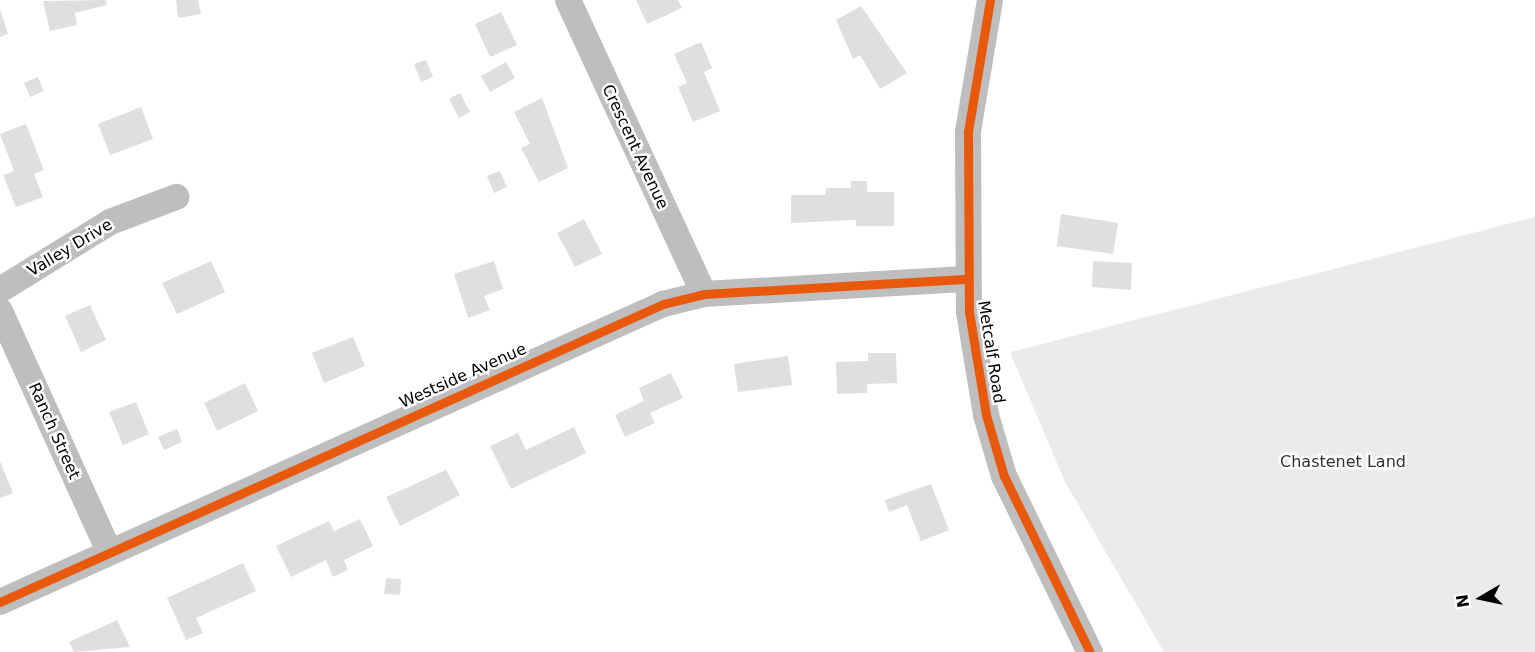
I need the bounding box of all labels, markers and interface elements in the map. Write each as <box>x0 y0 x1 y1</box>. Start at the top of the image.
street label: Crescent Avenue <box>598 82 672 212</box>
street label: Valley Drive <box>24 215 116 281</box>
street label: Metcalf Road <box>973 299 1009 405</box>
street label: Westside Avenue <box>397 339 529 413</box>
street label: Ranch Street <box>24 380 84 482</box>
park label: Chastenet Land <box>1280 452 1406 472</box>
north arrow <box>1451 568 1511 628</box>
text: N <box>1452 593 1473 609</box>

